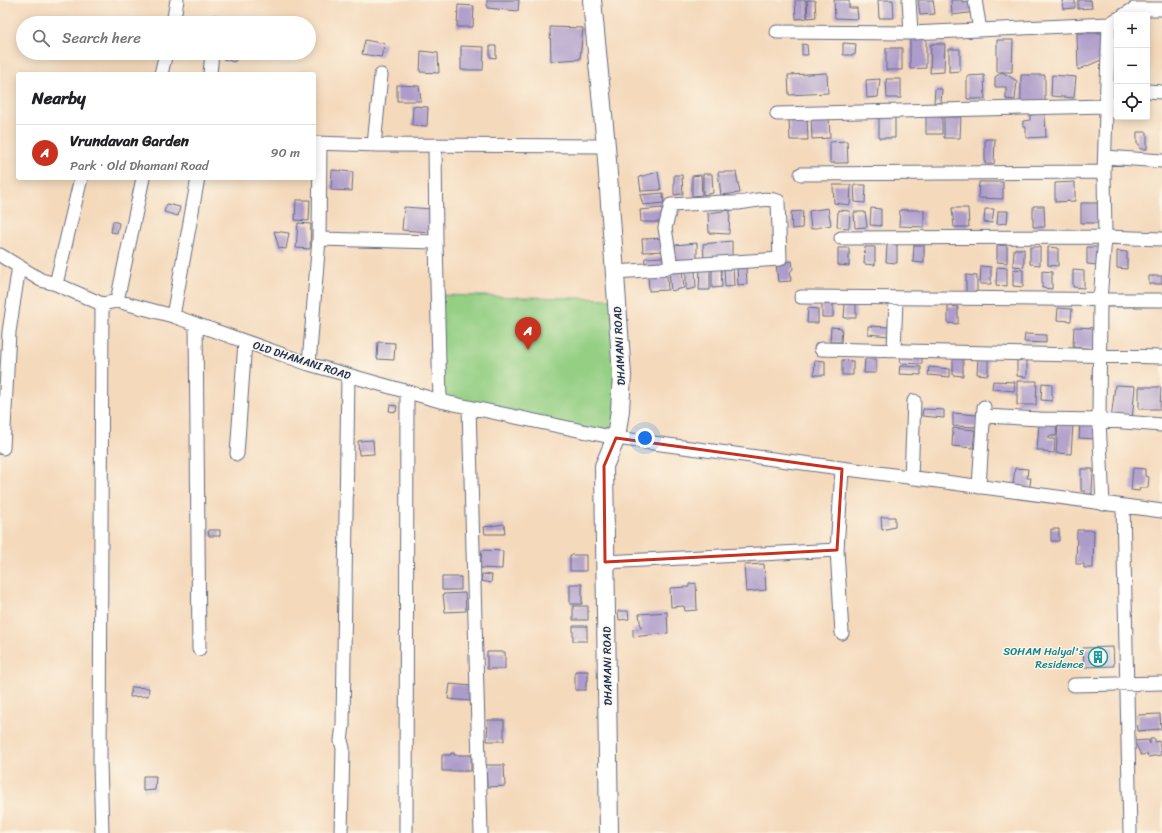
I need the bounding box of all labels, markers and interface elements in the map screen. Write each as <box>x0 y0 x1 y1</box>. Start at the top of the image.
map controls <box>1114 12 1150 120</box>
button: + <box>1114 12 1150 48</box>
search box <box>16 16 316 60</box>
text: Search here <box>62 25 141 51</box>
icon: search <box>30 27 52 49</box>
button: − <box>1114 48 1150 84</box>
text: Nearby <box>32 83 86 113</box>
button: locate <box>1114 84 1150 120</box>
text: Vrundavan Garden <box>70 128 189 154</box>
text: A <box>41 141 49 164</box>
text: 90 m <box>270 141 300 164</box>
text: Park · Old Dhamani Road <box>70 154 209 177</box>
street label: DHAMANI ROAD <box>608 306 631 386</box>
pin: A <box>515 317 541 350</box>
street label: OLD DHAMANI ROAD <box>250 336 354 385</box>
your location <box>635 428 655 448</box>
street label: DHAMANI ROAD <box>597 626 618 706</box>
place label: SOHAM Halyal's Residence <box>1003 642 1085 674</box>
building icon: SOHAM Halyal's Residence <box>1087 646 1109 668</box>

